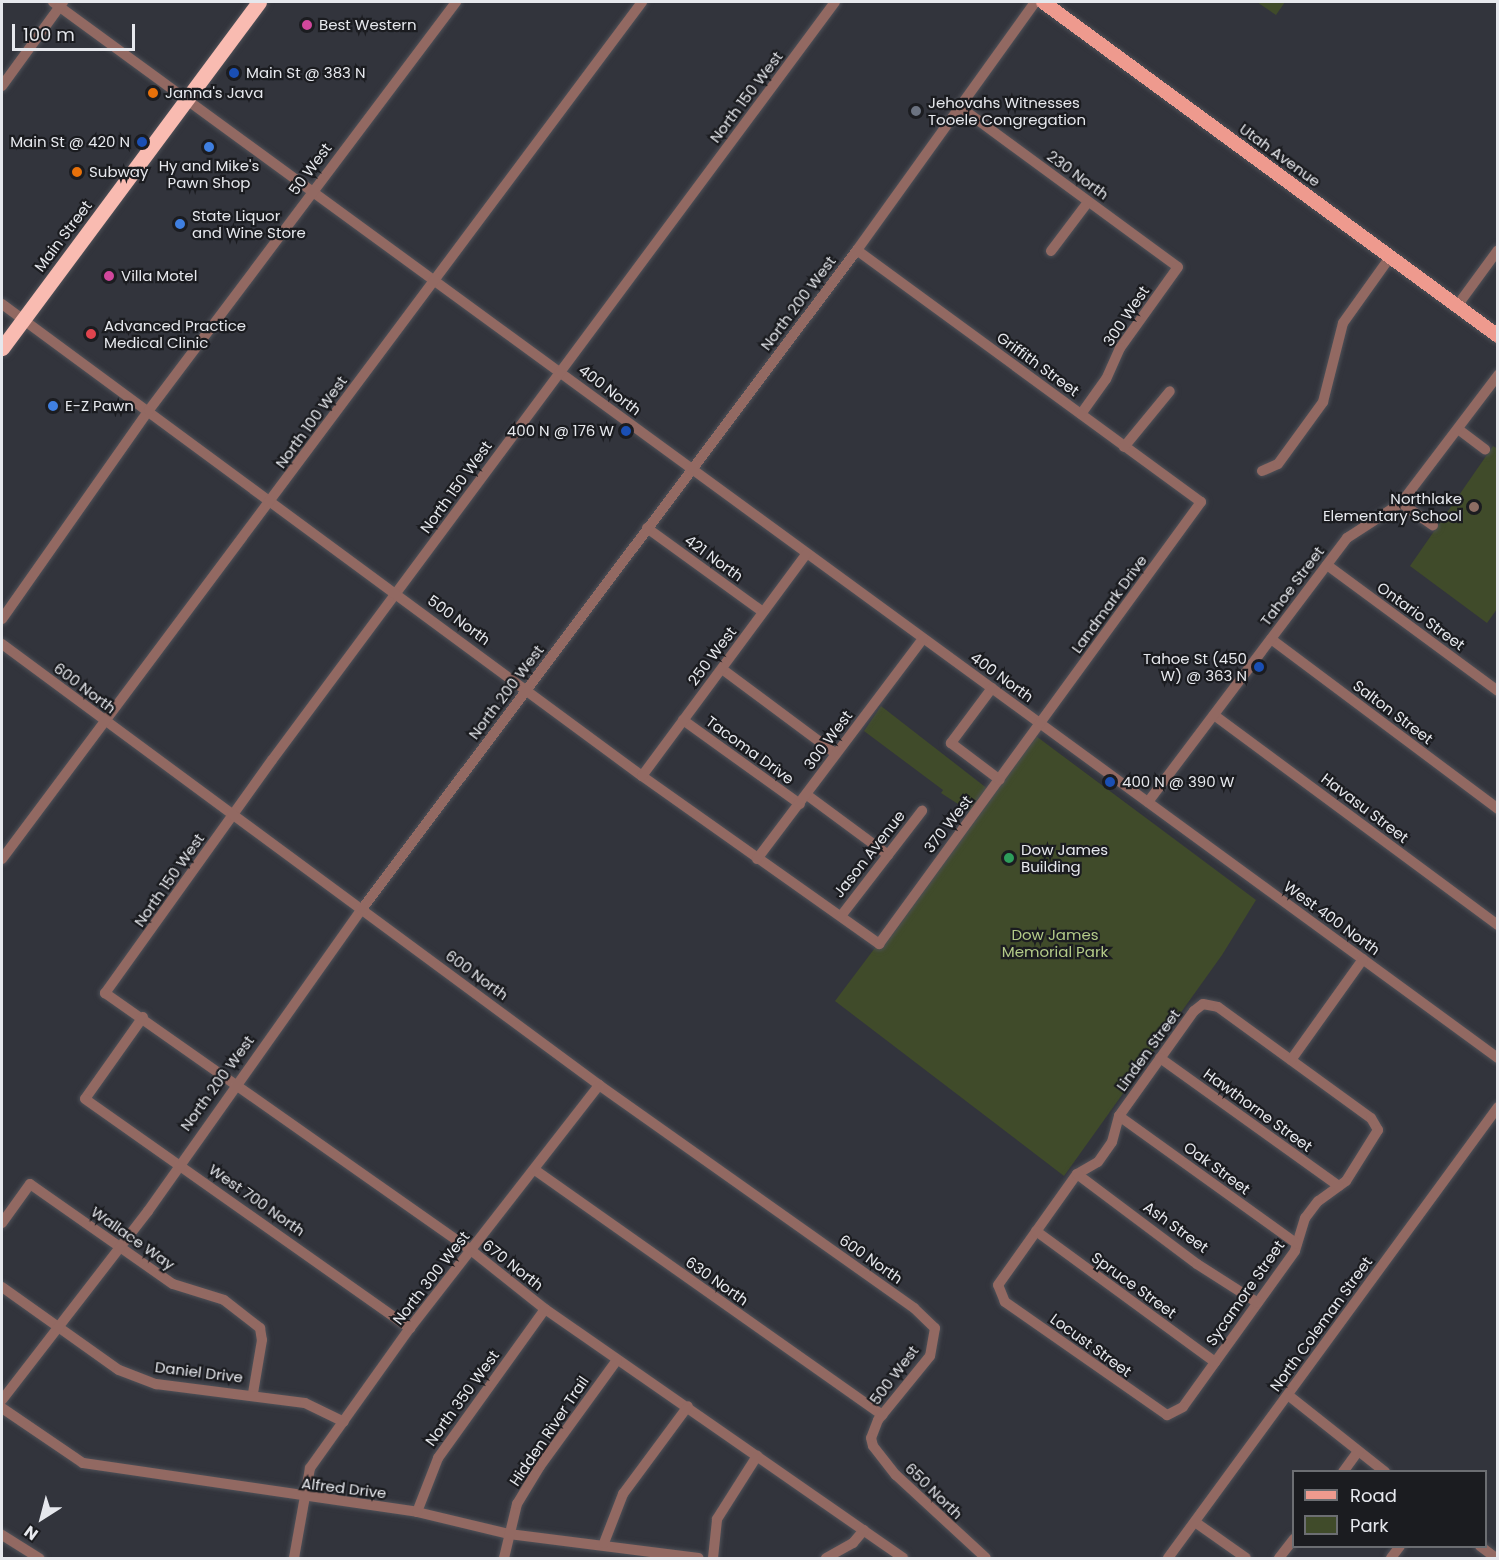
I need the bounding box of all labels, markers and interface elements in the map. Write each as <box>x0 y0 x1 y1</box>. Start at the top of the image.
scale bar <box>15 12 138 50</box>
place label: Best Western <box>319 16 417 34</box>
marker: Best Western <box>300 18 314 32</box>
text: 100 m <box>23 22 75 47</box>
street label: North 150 West <box>706 48 786 146</box>
place label: Main St @ 383 N <box>246 64 366 82</box>
marker: Main St @ 383 N <box>227 66 241 80</box>
place label: Janna's Java <box>165 84 263 102</box>
marker: Janna's Java <box>146 86 160 100</box>
place label: Jehovahs Witnesses Tooele Congregation <box>928 93 1086 128</box>
marker: Jehovahs Witnesses Tooele Congregation <box>909 104 923 118</box>
street label: Utah Avenue <box>1236 120 1324 190</box>
place label: Main St @ 420 N <box>10 133 130 151</box>
marker: Main St @ 420 N <box>135 135 149 149</box>
marker: Hy and Mike's Pawn Shop <box>202 140 216 154</box>
street label: 50 West <box>285 140 335 198</box>
street label: 230 North <box>1044 147 1112 203</box>
place label: Hy and Mike's Pawn Shop <box>159 156 259 191</box>
place label: Subway <box>89 163 148 181</box>
marker: Subway <box>70 165 84 179</box>
street label: Main Street <box>30 197 96 275</box>
place label: State Liquor and Wine Store <box>192 206 306 241</box>
marker: State Liquor and Wine Store <box>173 217 187 231</box>
street label: North 200 West <box>757 252 839 354</box>
place label: Villa Motel <box>121 267 197 285</box>
marker: Villa Motel <box>102 269 116 283</box>
street label: 300 West <box>1099 282 1153 350</box>
place label: Advanced Practice Medical Clinic <box>104 316 246 351</box>
marker: Advanced Practice Medical Clinic <box>82 325 100 343</box>
street label: Griffith Street <box>993 328 1083 400</box>
street label: 400 North <box>575 361 645 419</box>
street label: North 100 West <box>271 372 351 472</box>
place label: E-Z Pawn <box>65 397 134 415</box>
marker: E-Z Pawn <box>46 399 60 413</box>
place label: 400 N @ 176 W <box>507 422 614 440</box>
marker: 400 N @ 176 W <box>619 424 633 438</box>
street label: North 150 West <box>416 437 496 537</box>
place label: Northlake Elementary School <box>1323 489 1462 524</box>
marker: Northlake Elementary School <box>1467 500 1481 514</box>
street label: 421 North <box>681 531 747 585</box>
street label: Tahoe Street <box>1256 543 1328 629</box>
street label: Landmark Drive <box>1067 551 1151 657</box>
street label: Ontario Street <box>1374 578 1468 654</box>
street label: 500 North <box>424 591 494 649</box>
street label: 250 West <box>684 623 740 689</box>
street label: North 200 West <box>465 641 547 743</box>
street label: 400 North <box>967 648 1037 706</box>
place label: Tahoe St (450 W) @ 363 N <box>1143 649 1247 684</box>
street label: 600 North <box>50 659 120 717</box>
marker: Tahoe St (450 W) @ 363 N <box>1252 660 1266 674</box>
street label: Salton Street <box>1350 676 1436 748</box>
street label: 300 West <box>800 707 856 773</box>
street label: Tacoma Drive <box>703 712 797 788</box>
street label: Havasu Street <box>1318 769 1412 847</box>
place label: 400 N @ 390 W <box>1122 773 1234 791</box>
marker: 400 N @ 390 W <box>1103 775 1117 789</box>
street label: 370 West <box>920 792 976 856</box>
street label: Jason Avenue <box>829 807 909 901</box>
street label: North 150 West <box>130 830 208 930</box>
place label: Dow James Building <box>1021 840 1108 875</box>
marker: Dow James Building <box>1002 851 1016 865</box>
street label: West 400 North <box>1280 877 1384 959</box>
park label: Dow James Memorial Park <box>1002 925 1108 960</box>
street label: 600 North <box>442 946 512 1004</box>
street label: Linden Street <box>1112 1006 1184 1094</box>
street label: North 200 West <box>176 1032 258 1134</box>
street label: Hawthorne Street <box>1200 1065 1316 1155</box>
street label: Oak Street <box>1180 1138 1254 1198</box>
street label: West 700 North <box>206 1160 308 1240</box>
street label: Ash Street <box>1140 1198 1212 1256</box>
street label: Wallace Way <box>88 1203 178 1273</box>
street label: North 300 West <box>389 1228 473 1328</box>
street label: 600 North <box>836 1231 906 1287</box>
street label: 670 North <box>479 1236 547 1294</box>
street label: Sycamore Street <box>1202 1237 1288 1349</box>
street label: Spruce Street <box>1088 1248 1180 1322</box>
street label: 630 North <box>682 1253 752 1309</box>
street label: North Coleman Street <box>1266 1253 1376 1395</box>
street label: Locust Street <box>1047 1310 1135 1380</box>
street label: 500 West <box>866 1342 922 1408</box>
street label: North 350 West <box>421 1347 503 1449</box>
street label: Daniel Drive <box>154 1358 244 1386</box>
street label: Hidden River Trail <box>506 1373 592 1489</box>
street label: 650 North <box>901 1459 967 1523</box>
legend <box>1292 1470 1487 1548</box>
street label: Alfred Drive <box>301 1474 387 1502</box>
text: Road <box>1350 1483 1397 1508</box>
north arrow <box>12 1488 72 1548</box>
text: Park <box>1350 1513 1389 1538</box>
text: N <box>19 1520 43 1546</box>

